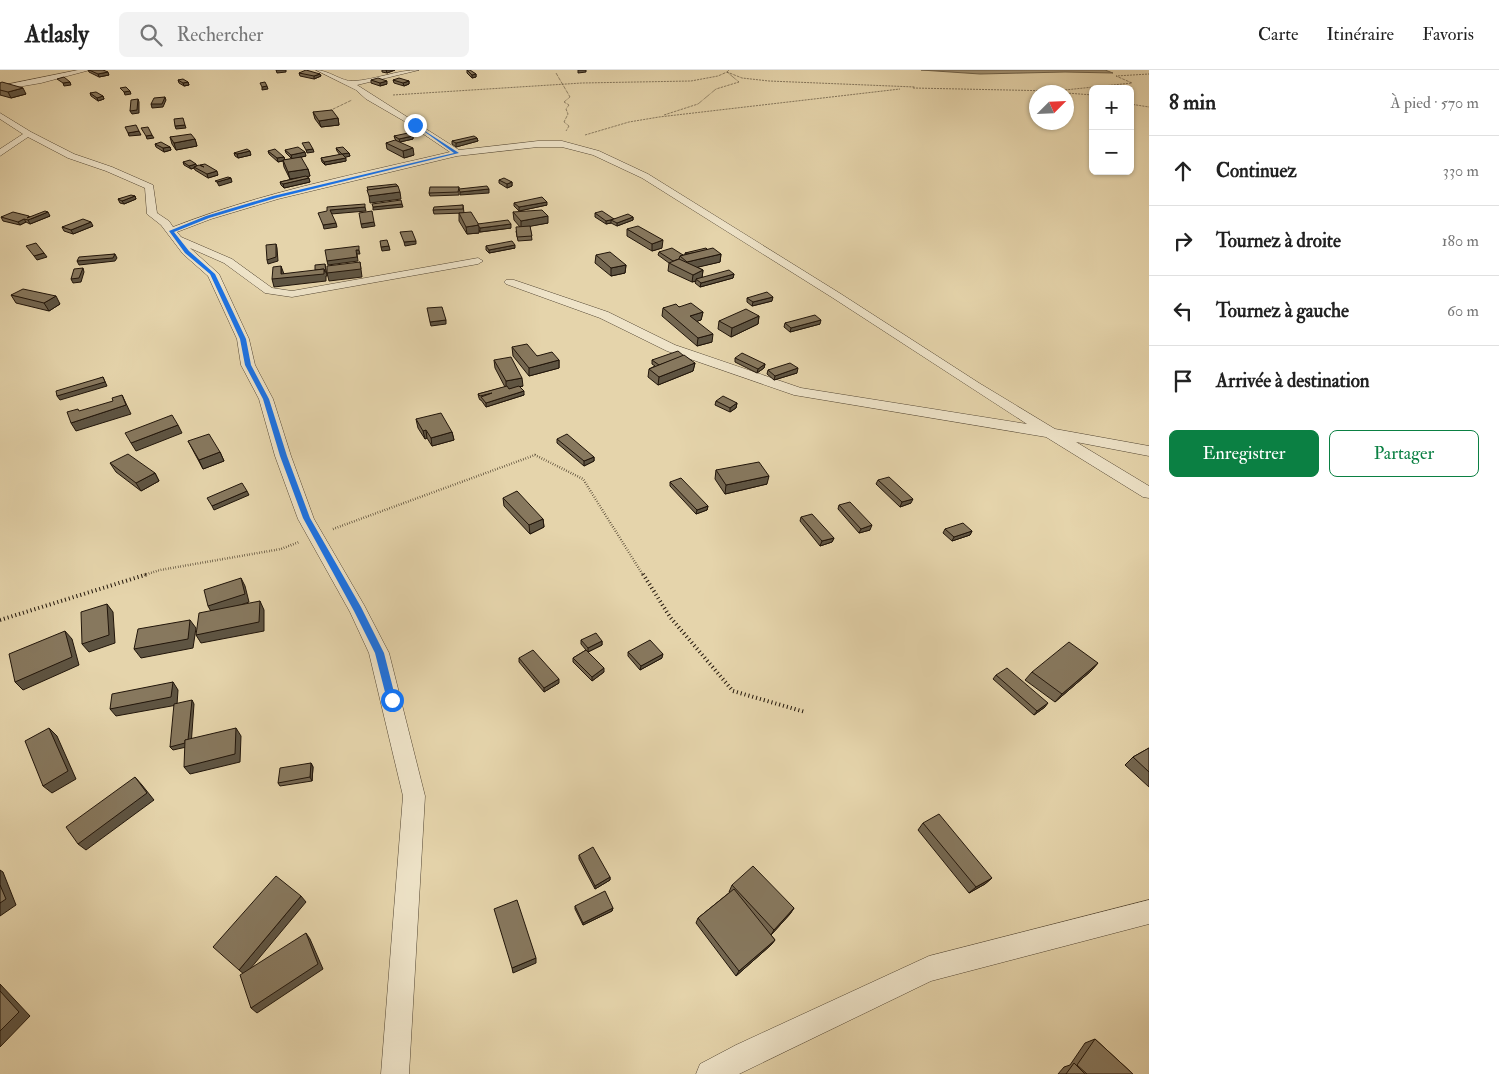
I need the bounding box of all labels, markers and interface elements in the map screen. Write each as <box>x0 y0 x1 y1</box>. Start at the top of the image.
search box <box>119 12 469 57</box>
text: Atlasly <box>25 19 89 50</box>
icon: search <box>137 21 165 49</box>
text: Rechercher <box>177 23 263 47</box>
text: Carte <box>1258 23 1299 46</box>
text: Itinéraire <box>1327 23 1394 46</box>
text: Favoris <box>1422 23 1474 46</box>
north arrow <box>1029 85 1074 130</box>
map controls <box>1089 85 1134 175</box>
button: + <box>1089 85 1134 130</box>
text: 8 min <box>1169 89 1216 116</box>
text: À pied · 570 m <box>1391 93 1479 113</box>
route end <box>404 114 427 137</box>
button: − <box>1089 130 1134 175</box>
icon: ahead <box>1169 157 1197 185</box>
text: Continuez <box>1216 159 1297 183</box>
text: 330 m <box>1443 161 1479 181</box>
icon: right <box>1169 227 1197 255</box>
text: Tournez à droite <box>1216 229 1341 253</box>
text: 180 m <box>1442 231 1479 251</box>
icon: left <box>1169 297 1197 325</box>
text: Tournez à gauche <box>1216 299 1349 323</box>
text: 60 m <box>1447 301 1479 321</box>
icon: arrive <box>1169 367 1197 395</box>
text: Arrivée à destination <box>1216 369 1370 393</box>
button: Enregistrer <box>1169 430 1319 477</box>
button: Partager <box>1329 430 1479 477</box>
route start <box>381 689 404 712</box>

